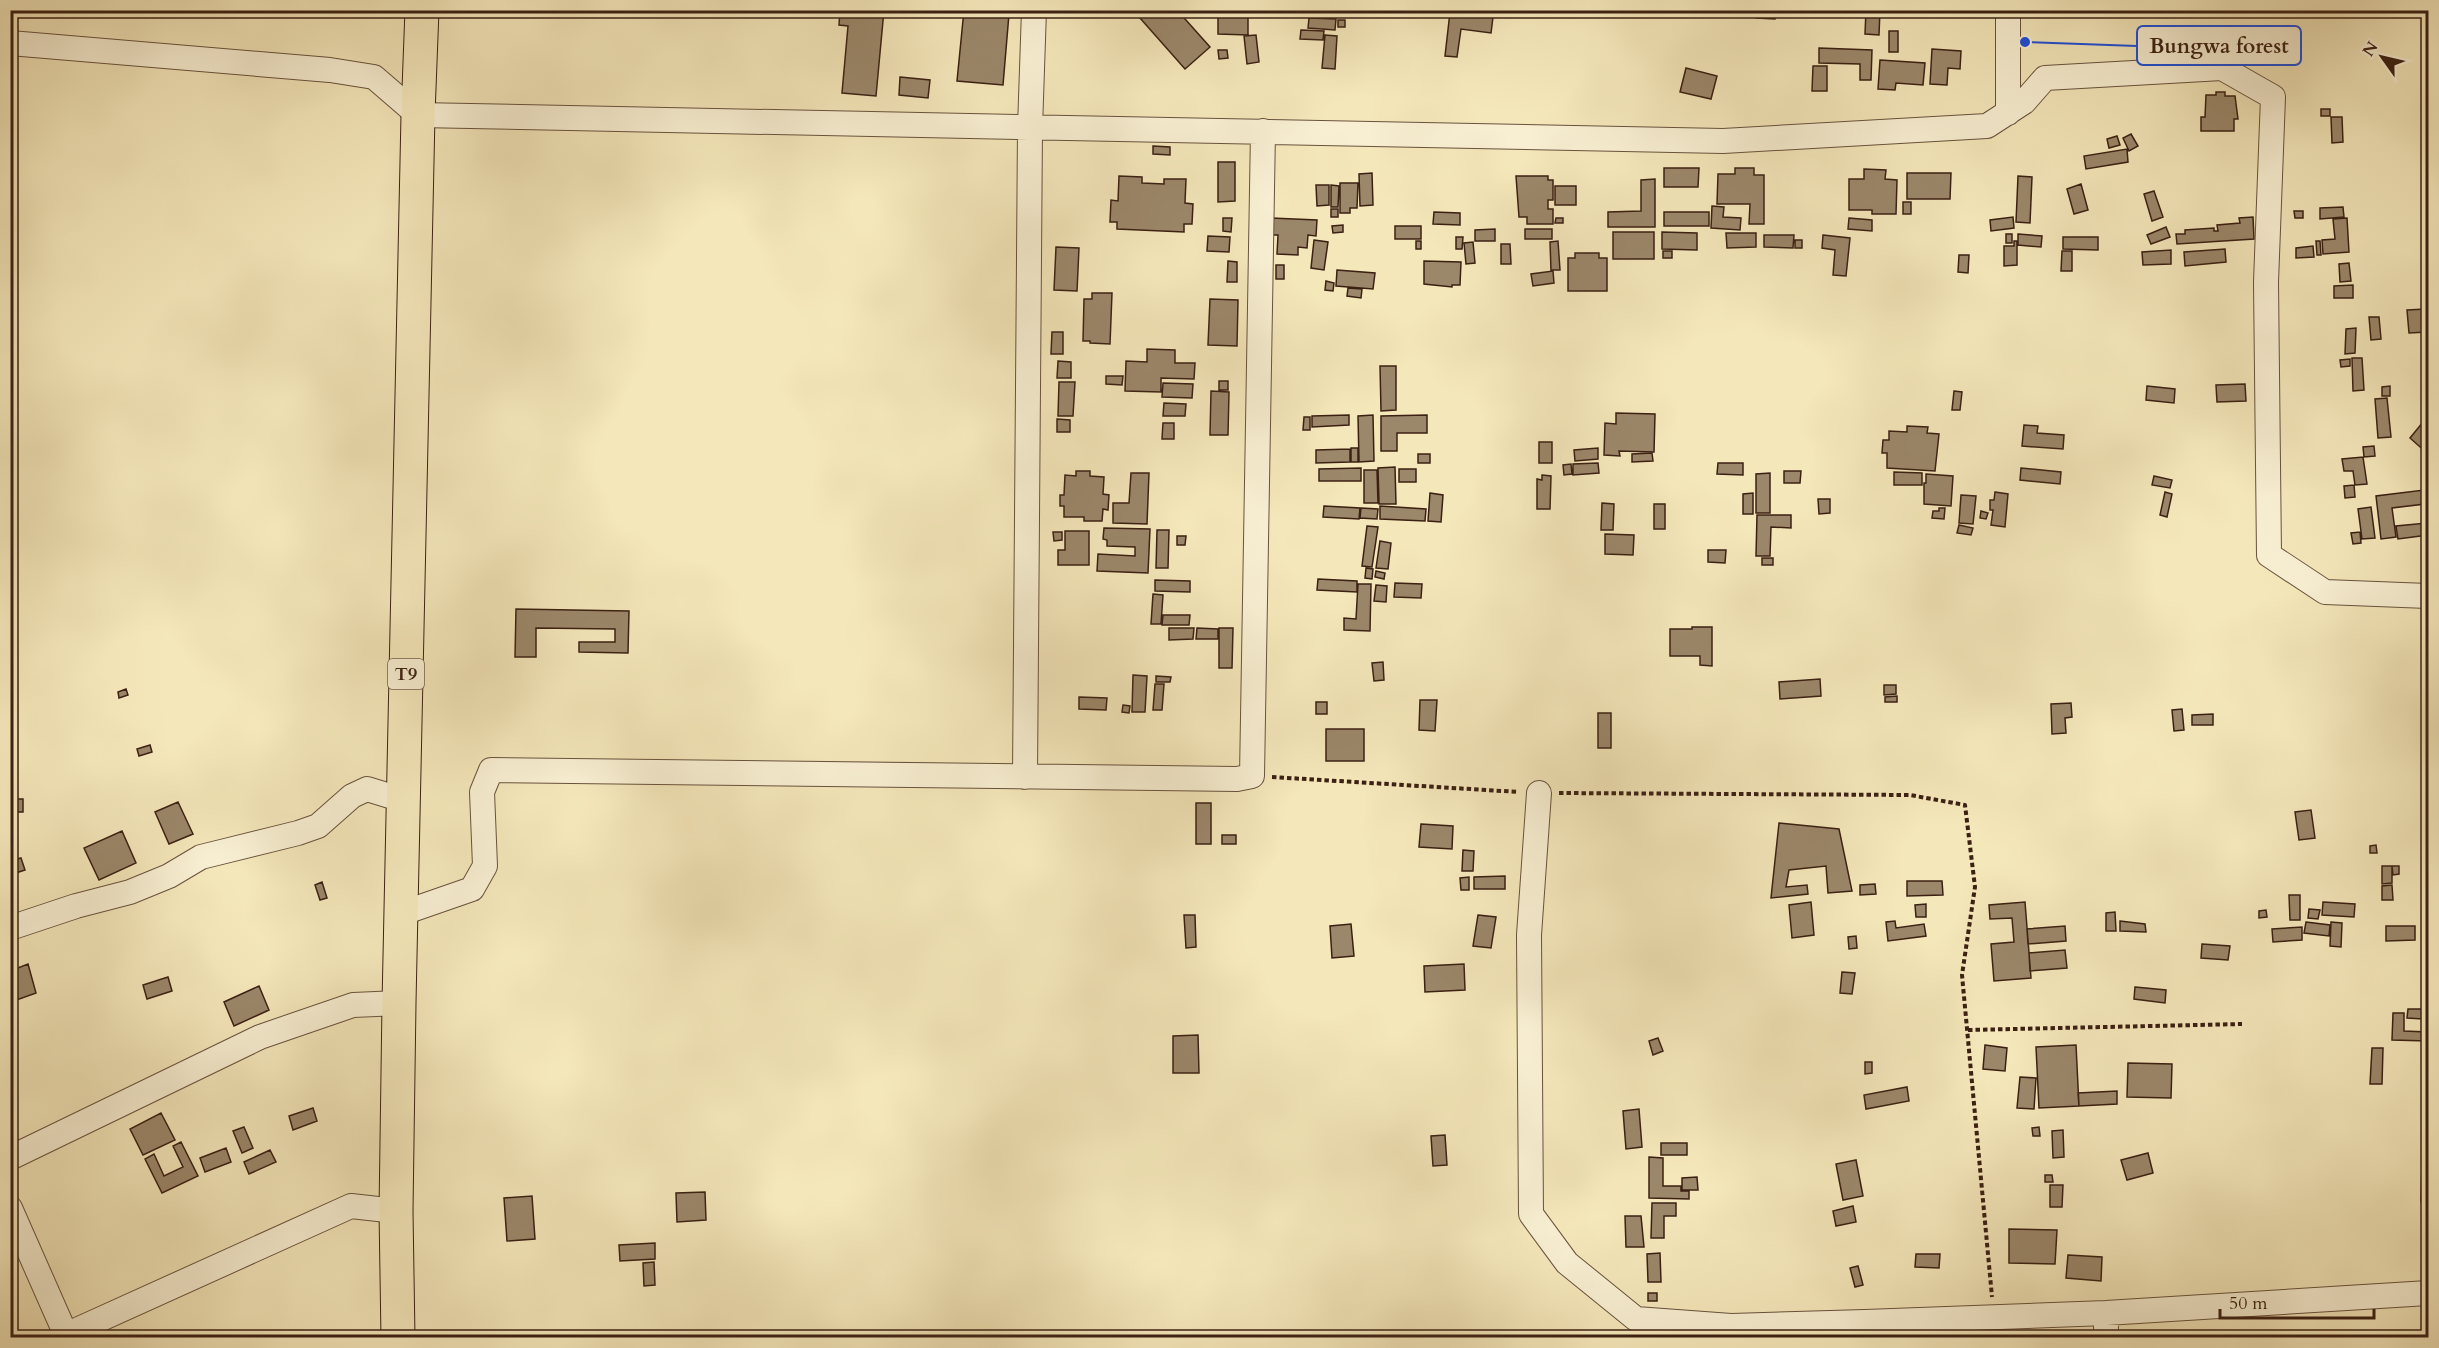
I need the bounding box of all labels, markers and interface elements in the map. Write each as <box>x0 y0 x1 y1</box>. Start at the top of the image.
callout: Bungwa forest <box>2137 26 2301 65</box>
north arrow <box>2352 27 2412 87</box>
text: Bungwa forest <box>2149 32 2289 61</box>
text: N <box>2357 37 2383 61</box>
road number: T9 <box>388 659 424 689</box>
scale bar <box>2220 1282 2374 1320</box>
text: 50 m <box>2229 1291 2268 1316</box>

